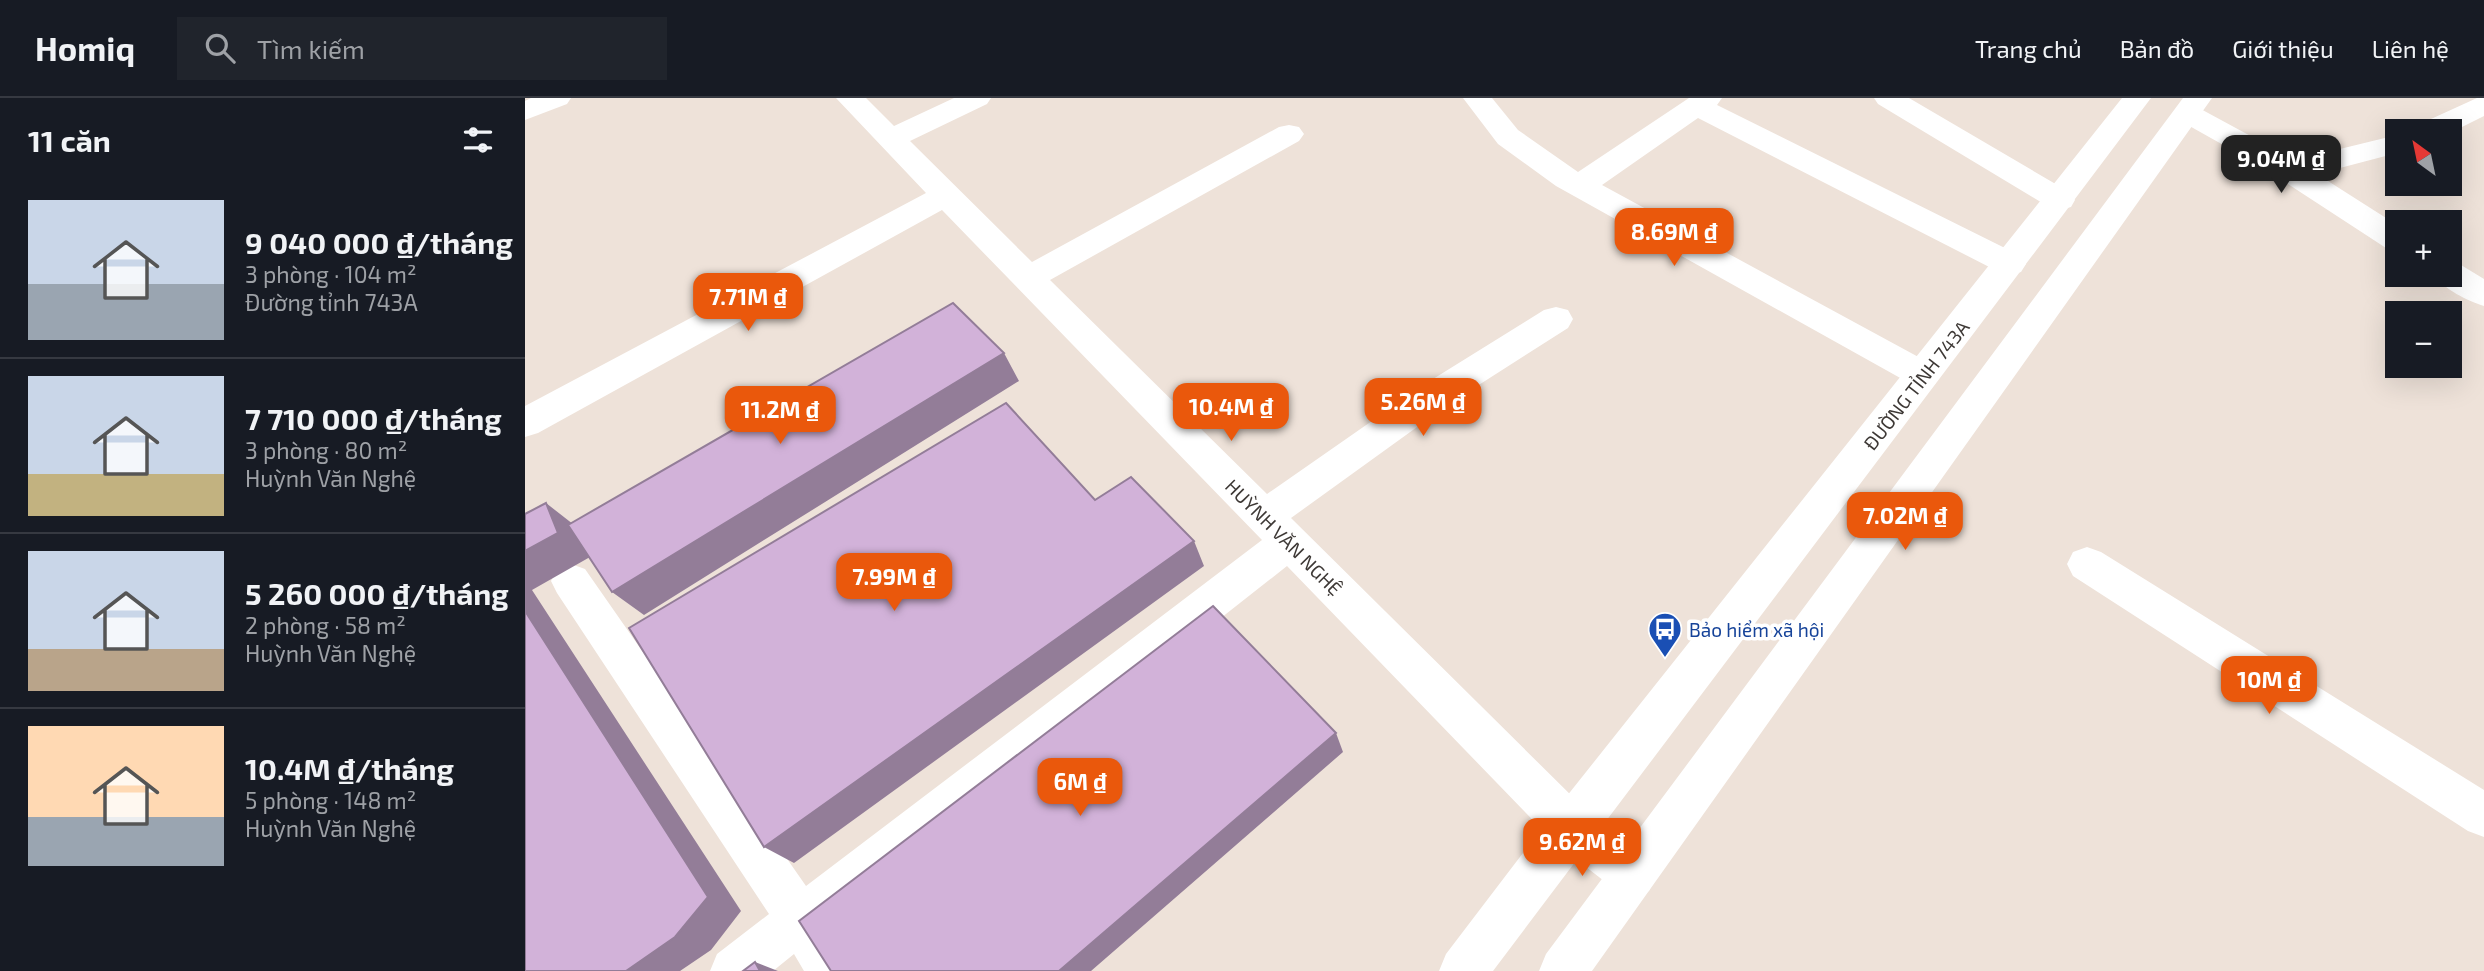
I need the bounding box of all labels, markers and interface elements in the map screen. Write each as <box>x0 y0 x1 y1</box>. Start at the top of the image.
search box <box>177 17 667 80</box>
text: Homiq <box>35 28 135 68</box>
icon: search <box>201 29 239 67</box>
text: Tìm kiếm <box>257 33 365 64</box>
text: Trang chủ <box>1975 34 2082 63</box>
text: Bản đồ <box>2120 34 2194 63</box>
text: Giới thiệu <box>2232 34 2334 63</box>
text: Liên hệ <box>2372 34 2449 63</box>
north arrow <box>2385 119 2462 196</box>
map controls <box>2385 119 2462 378</box>
icon: filters <box>459 121 497 159</box>
text: 11 căn <box>28 122 111 158</box>
pin: 9.04M ₫ <box>2216 136 2346 195</box>
text: 9.04M ₫ <box>2237 144 2325 172</box>
pin: 8.69M ₫ <box>1609 208 1739 268</box>
button: + <box>2385 210 2462 287</box>
text: 8.69M ₫ <box>1631 217 1717 245</box>
text: 9 040 000 ₫/tháng <box>245 224 513 260</box>
icon: home <box>84 228 168 312</box>
text: 3 phòng · 104 m² <box>245 260 417 288</box>
pin: 7.71M ₫ <box>683 274 813 333</box>
text: 7.71M ₫ <box>709 282 787 310</box>
text: Đường tỉnh 743A <box>245 288 418 316</box>
button: − <box>2385 301 2462 378</box>
street label: ĐƯỜNG TỈNH 743A <box>1858 315 1974 454</box>
pin: 5.26M ₫ <box>1358 378 1488 438</box>
pin: 10.4M ₫ <box>1166 384 1296 443</box>
pin: 11.2M ₫ <box>715 386 845 446</box>
text: 5.26M ₫ <box>1381 387 1465 415</box>
text: 10.4M ₫ <box>1189 392 1273 420</box>
text: 11.2M ₫ <box>741 395 819 423</box>
text: 7 710 000 ₫/tháng <box>245 400 502 436</box>
icon: home <box>84 404 168 488</box>
text: 3 phòng · 80 m² <box>245 436 407 464</box>
text: Huỳnh Văn Nghệ <box>245 464 416 492</box>
street label: HUỲNH VĂN NGHỆ <box>1221 474 1347 600</box>
pin: 7.02M ₫ <box>1840 492 1970 552</box>
text: 7.02M ₫ <box>1863 501 1947 529</box>
pin: 7.99M ₫ <box>829 554 959 613</box>
text: 7.99M ₫ <box>852 562 936 590</box>
text: 5 260 000 ₫/tháng <box>245 575 509 611</box>
icon: home <box>84 579 168 663</box>
bus stop icon: Bảo hiểm xã hội <box>1646 610 1684 659</box>
text: 2 phòng · 58 m² <box>245 611 406 639</box>
place label: Bảo hiểm xã hội <box>1689 618 1824 641</box>
text: Huỳnh Văn Nghệ <box>245 639 416 667</box>
pin: 10M ₫ <box>2220 656 2318 716</box>
text: 10M ₫ <box>2237 665 2301 693</box>
text: 10.4M ₫/tháng <box>245 750 454 786</box>
icon: home <box>84 754 168 838</box>
pin: 6M ₫ <box>1039 758 1121 818</box>
text: 6M ₫ <box>1053 767 1107 795</box>
text: 5 phòng · 148 m² <box>245 786 416 814</box>
text: Huỳnh Văn Nghệ <box>245 814 416 842</box>
pin: 9.62M ₫ <box>1517 818 1647 878</box>
text: 9.62M ₫ <box>1539 827 1625 855</box>

